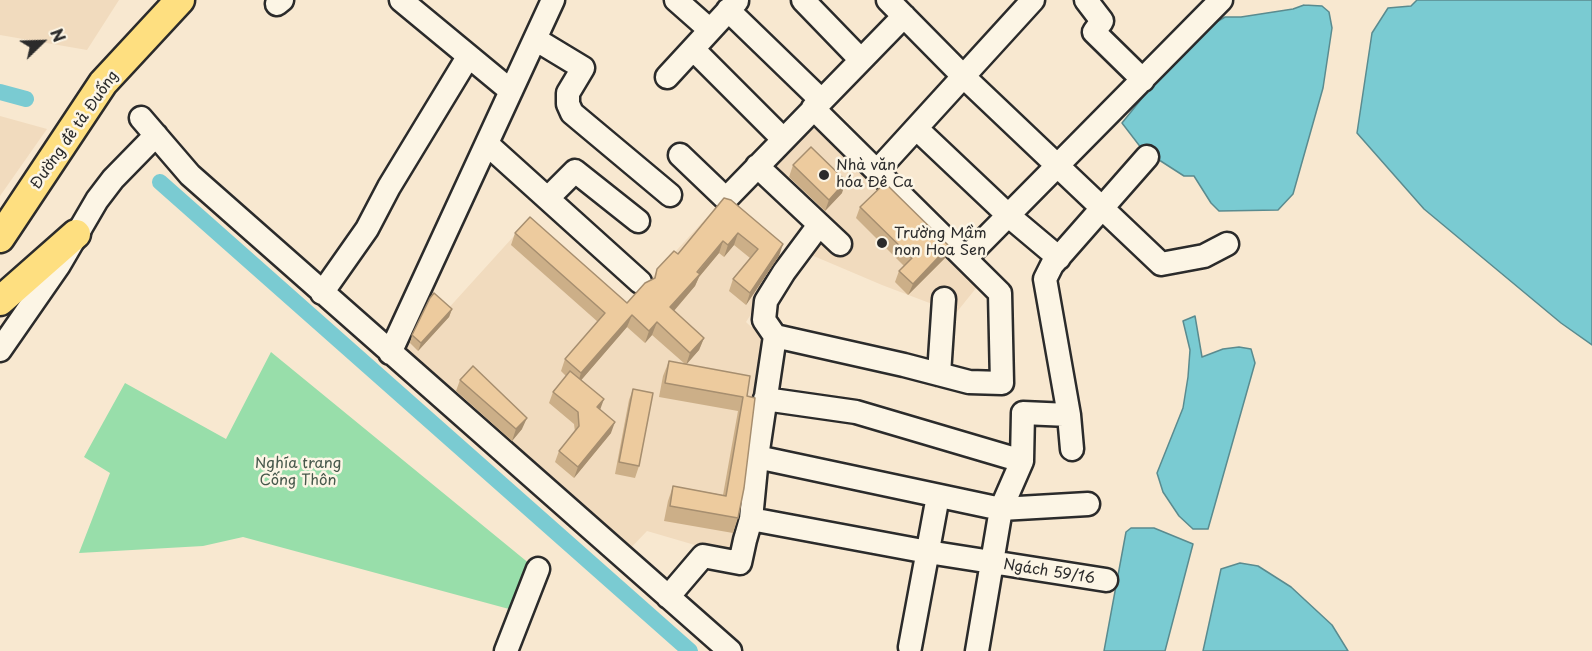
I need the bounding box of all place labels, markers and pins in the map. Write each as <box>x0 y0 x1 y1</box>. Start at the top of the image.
place label: Nhà văn hóa Đê Ca <box>836 157 913 192</box>
marker: Nhà văn hóa Đê Ca <box>817 168 831 182</box>
place label: Trường Mầm non Hoa Sen <box>894 225 987 260</box>
marker: Trường Mầm non Hoa Sen <box>875 236 889 250</box>

